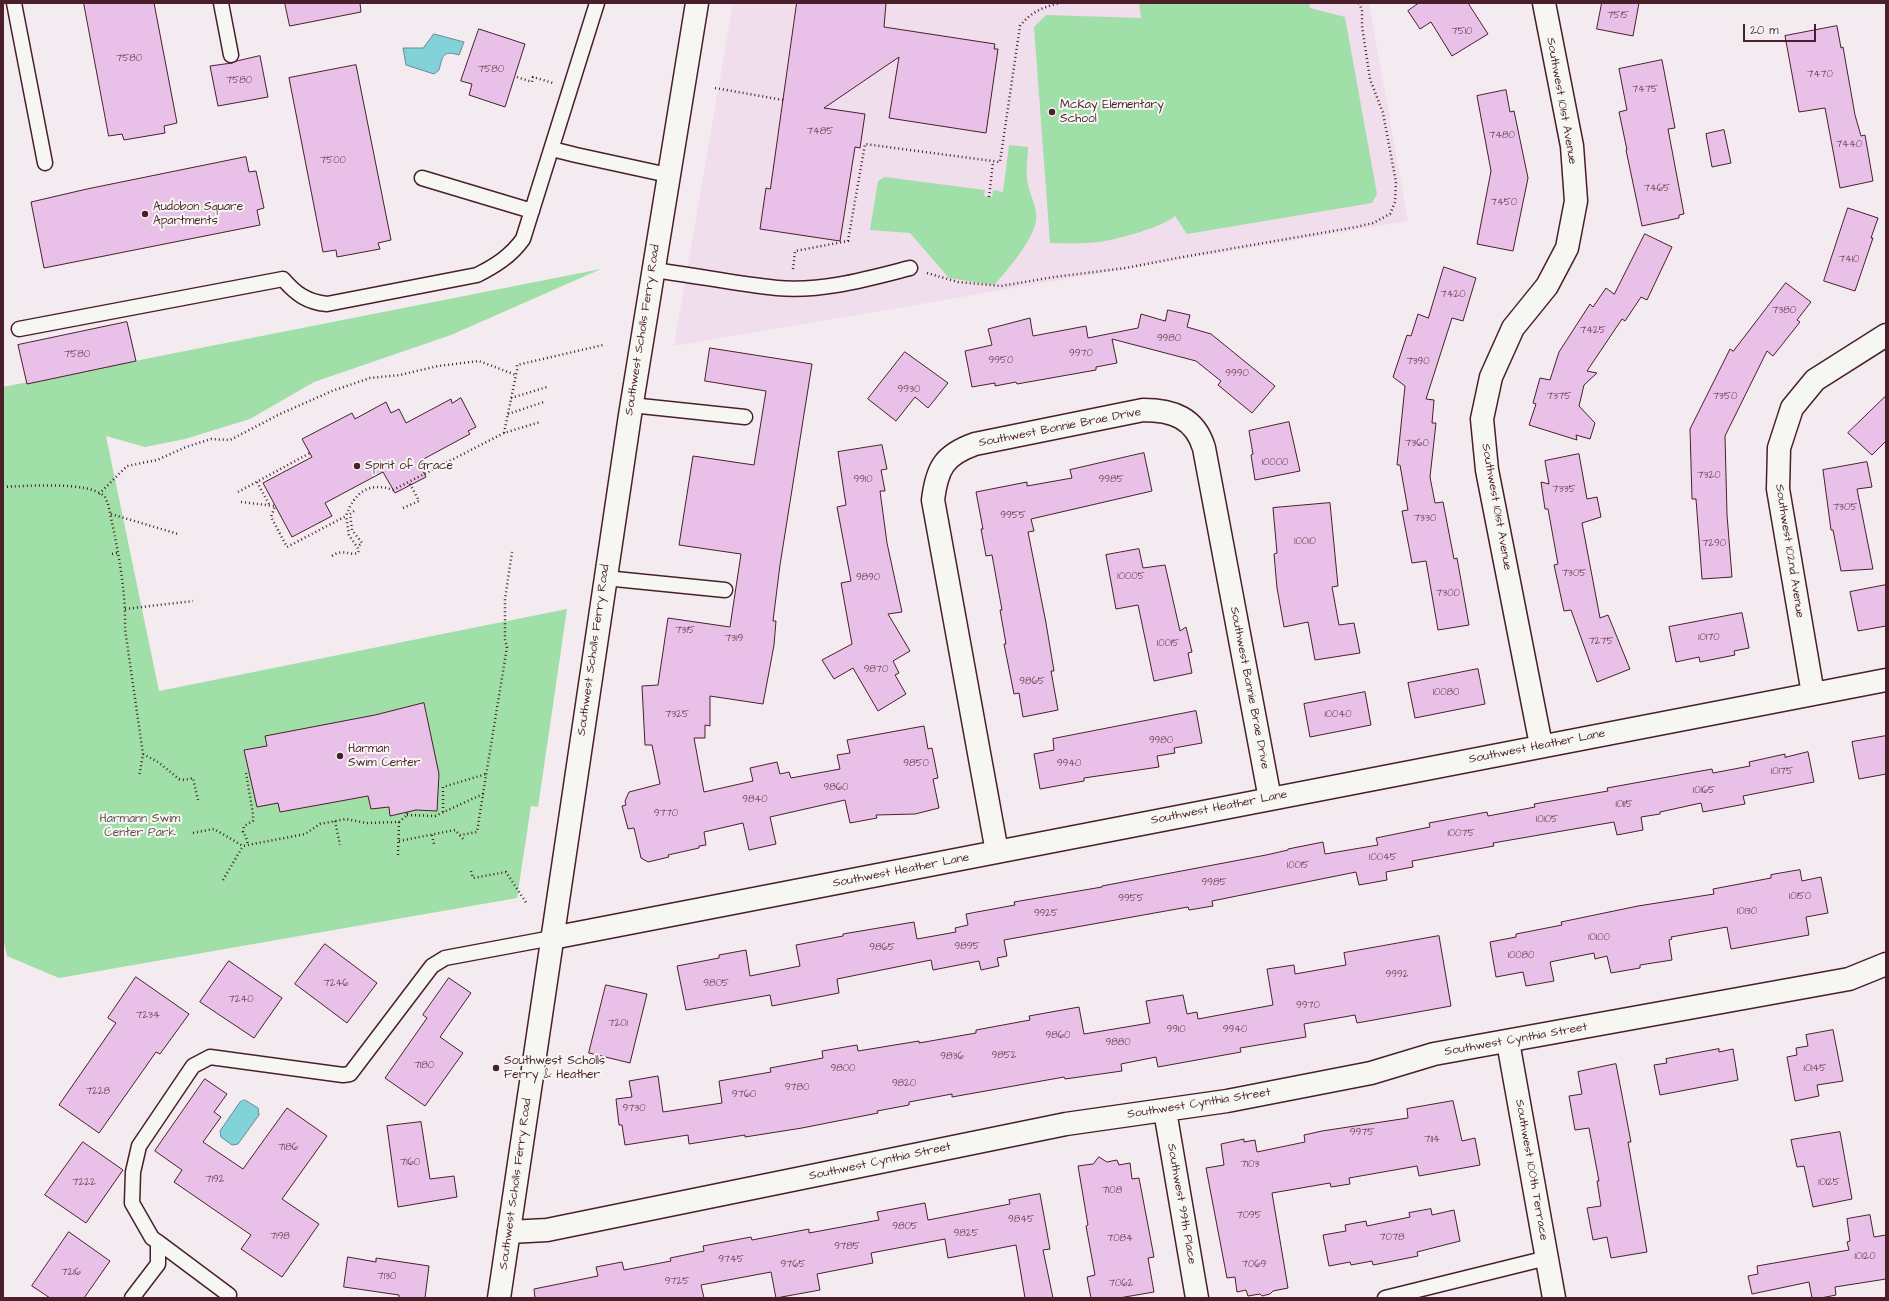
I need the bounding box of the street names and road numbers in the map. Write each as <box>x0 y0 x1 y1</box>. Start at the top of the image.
street label: Southwest 101st Avenue <box>1543 36 1579 166</box>
street label: Southwest Scholls Ferry Road <box>622 244 664 416</box>
street label: Southwest Bonnie Brae Drive <box>978 405 1142 451</box>
street label: Southwest 101st Avenue <box>1478 442 1514 572</box>
street label: Southwest 102nd Avenue <box>1771 483 1807 619</box>
street label: Southwest Scholls Ferry Road <box>575 563 613 737</box>
street label: Southwest Bonnie Brae Drive <box>1226 606 1272 770</box>
street label: Southwest Heather Lane <box>1468 727 1606 767</box>
street label: Southwest Heather Lane <box>1150 788 1288 828</box>
street label: Southwest Heather Lane <box>832 851 970 891</box>
street label: Southwest Cynthia Street <box>1443 1020 1589 1060</box>
street label: Southwest Cynthia Street <box>1126 1086 1272 1122</box>
street label: Southwest Scholls Ferry Road <box>497 1097 535 1271</box>
street label: Southwest 100th Terrace <box>1512 1098 1550 1242</box>
street label: Southwest Cynthia Street <box>808 1140 952 1184</box>
street label: Southwest 99th Place <box>1163 1143 1199 1265</box>

